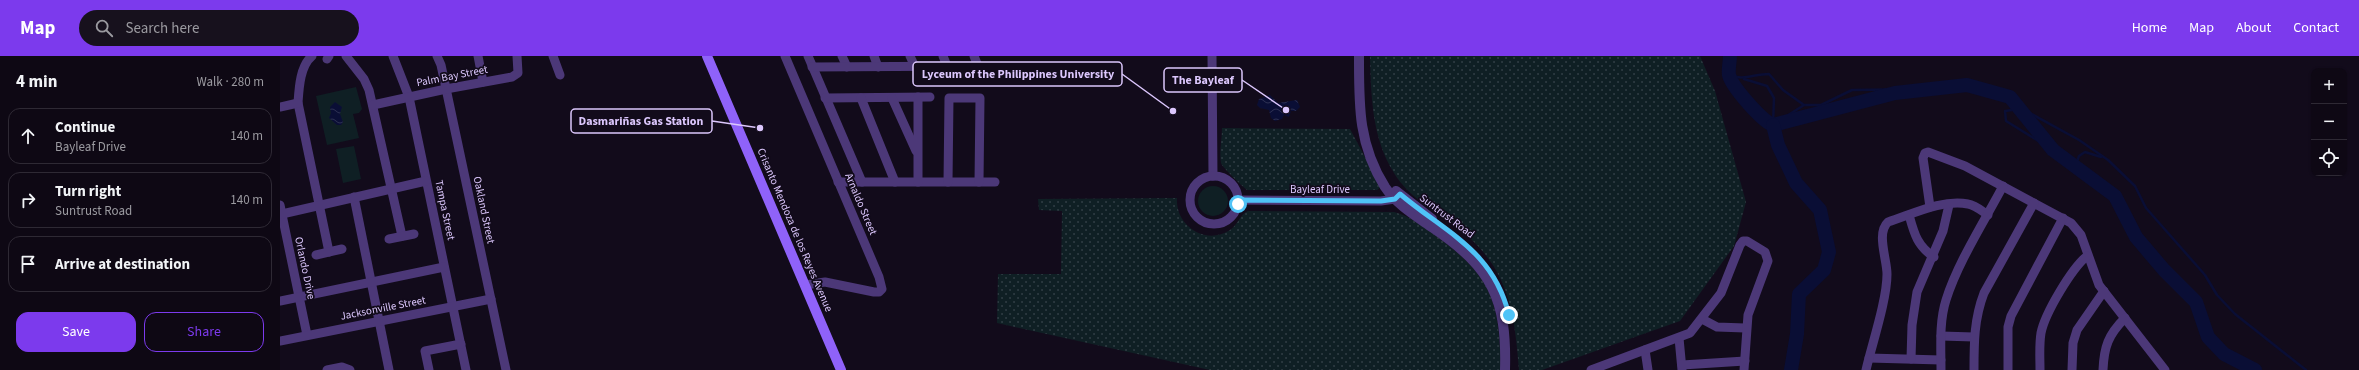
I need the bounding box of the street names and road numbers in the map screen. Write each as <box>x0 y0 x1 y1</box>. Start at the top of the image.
street label: Palm Bay Street <box>415 62 489 90</box>
street label: Crisanto Mendoza de los Reyes Avenue <box>754 146 837 315</box>
street label: Arnaldo Street <box>841 171 881 238</box>
street label: Oakland Street <box>470 175 499 245</box>
street label: Tampa Street <box>431 179 459 242</box>
street label: Bayleaf Drive <box>1290 182 1351 197</box>
street label: Suntrust Road <box>1416 190 1478 242</box>
street label: Orlando Drive <box>291 235 319 301</box>
street label: Jacksonville Street <box>339 292 427 324</box>

